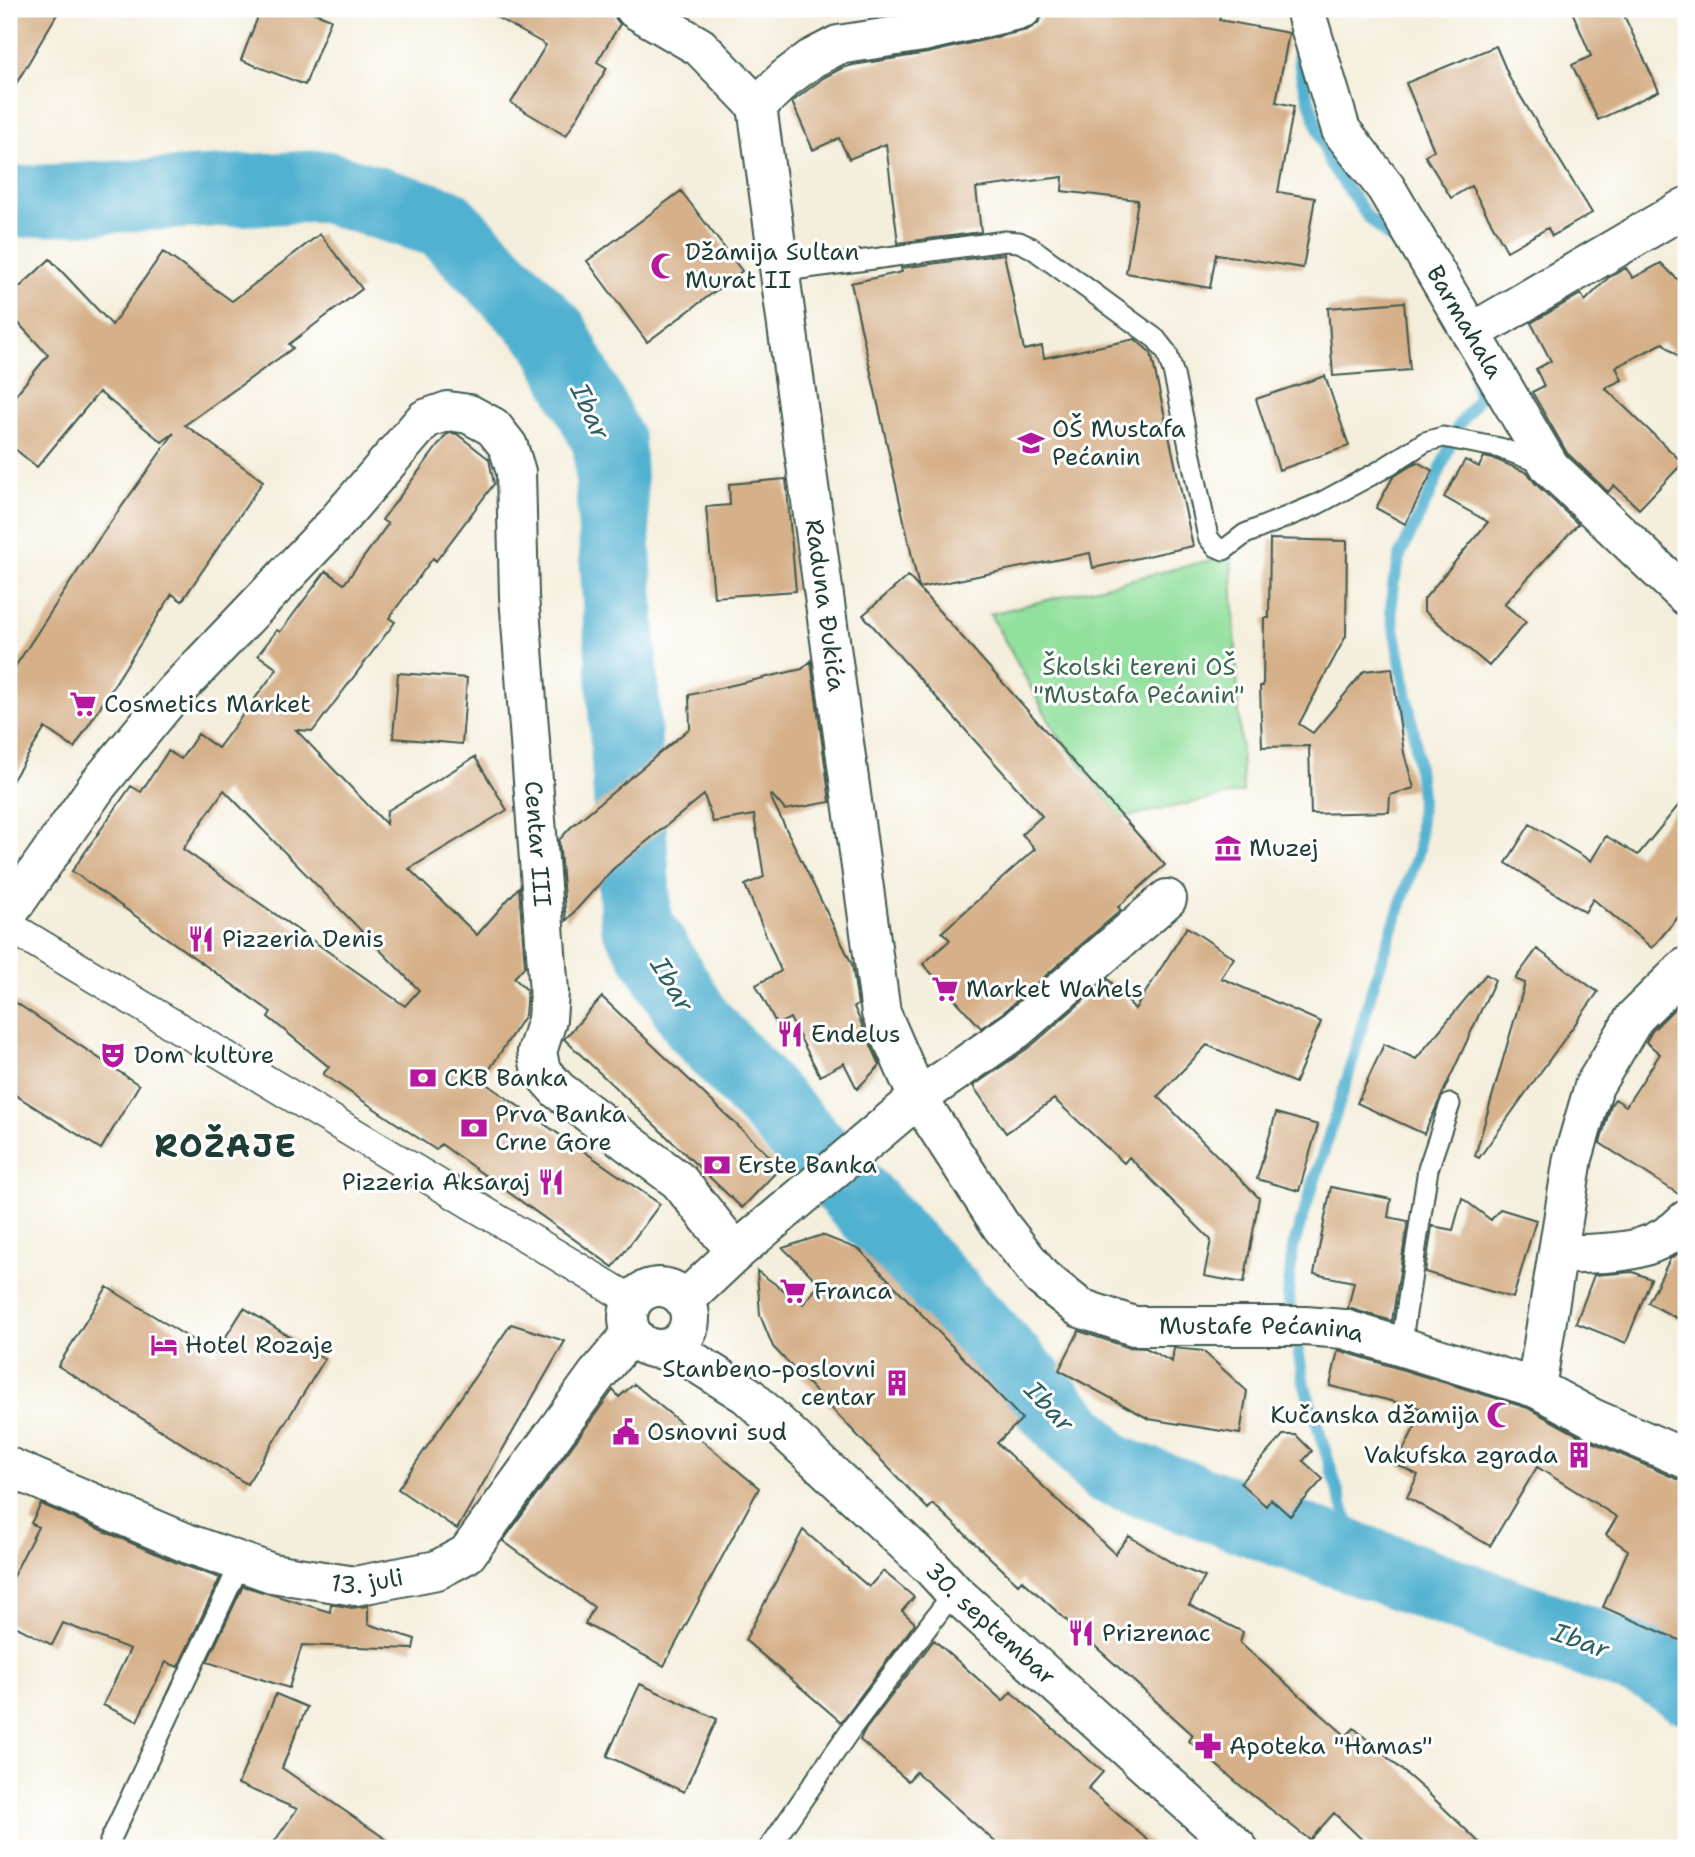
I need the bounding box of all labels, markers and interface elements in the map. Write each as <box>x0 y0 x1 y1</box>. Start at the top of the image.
place label: Džamija Sultan Murat II <box>685 236 859 296</box>
mosque icon: Džamija Sultan Murat II <box>649 251 679 281</box>
street label: Barmahala <box>1419 260 1511 385</box>
water label: Ibar <box>562 376 620 446</box>
place label: OŠ Mustafa Pećanin <box>1052 413 1186 473</box>
school or university icon: OŠ Mustafa Pećanin <box>1016 428 1046 458</box>
street label: Raduna Ðukića <box>798 517 853 693</box>
park label: Školski tereni OŠ "Mustafa Pećanin" <box>1033 651 1245 711</box>
place label: Cosmetics Market <box>104 688 311 720</box>
supermarket icon: Cosmetics Market <box>68 689 98 719</box>
street label: Centar III <box>517 780 559 908</box>
place label: Muzej <box>1249 832 1318 864</box>
museum icon: Muzej <box>1213 833 1243 863</box>
place label: Pizzeria Denis <box>222 923 384 955</box>
restaurant icon: Pizzeria Denis <box>186 924 216 954</box>
water label: Ibar <box>642 949 703 1019</box>
place label: Market Wahels <box>966 973 1143 1005</box>
supermarket icon: Market Wahels <box>930 974 960 1004</box>
place label: Endelus <box>811 1018 901 1050</box>
restaurant icon: Endelus <box>775 1019 805 1049</box>
place label: Dom kulture <box>134 1039 274 1071</box>
theatre icon: Dom kulture <box>98 1040 128 1070</box>
place label: CKB Banka <box>444 1062 568 1094</box>
bank icon: CKB Banka <box>408 1063 438 1093</box>
place label: Prva Banka Crne Gore <box>495 1098 627 1158</box>
bank icon: Prva Banka Crne Gore <box>459 1113 489 1143</box>
district label: ROŽAJE <box>154 1124 298 1167</box>
place label: Erste Banka <box>738 1149 877 1181</box>
bank icon: Erste Banka <box>702 1150 732 1180</box>
place label: Pizzeria Aksaraj <box>342 1166 530 1198</box>
restaurant icon: Pizzeria Aksaraj <box>536 1167 566 1197</box>
place label: Franca <box>814 1275 892 1307</box>
supermarket icon: Franca <box>778 1276 808 1306</box>
street label: Mustafe Pećanina <box>1159 1310 1368 1350</box>
place label: Hotel Rozaje <box>185 1329 334 1361</box>
hotel icon: Hotel Rozaje <box>149 1330 179 1360</box>
place label: Stanbeno-poslovni centar <box>662 1353 876 1413</box>
building icon: Stanbeno-poslovni centar <box>882 1368 912 1398</box>
water label: Ibar <box>1017 1372 1083 1440</box>
place label: Kučanska džamija <box>1270 1399 1479 1431</box>
mosque icon: Kučanska džamija <box>1485 1400 1515 1430</box>
place label: Osnovni sud <box>647 1416 787 1448</box>
public building icon: Osnovni sud <box>611 1417 641 1447</box>
place label: Vakufska zgrada <box>1363 1439 1558 1471</box>
building icon: Vakufska zgrada <box>1564 1440 1594 1470</box>
street label: 30. septembar <box>918 1555 1063 1692</box>
street label: 13. juli <box>329 1561 406 1602</box>
water label: Ibar <box>1547 1613 1615 1667</box>
place label: Prizrenac <box>1102 1617 1211 1649</box>
restaurant icon: Prizrenac <box>1066 1618 1096 1648</box>
place label: Apoteka "Hamas" <box>1229 1730 1433 1762</box>
pharmacy icon: Apoteka "Hamas" <box>1193 1731 1223 1761</box>

